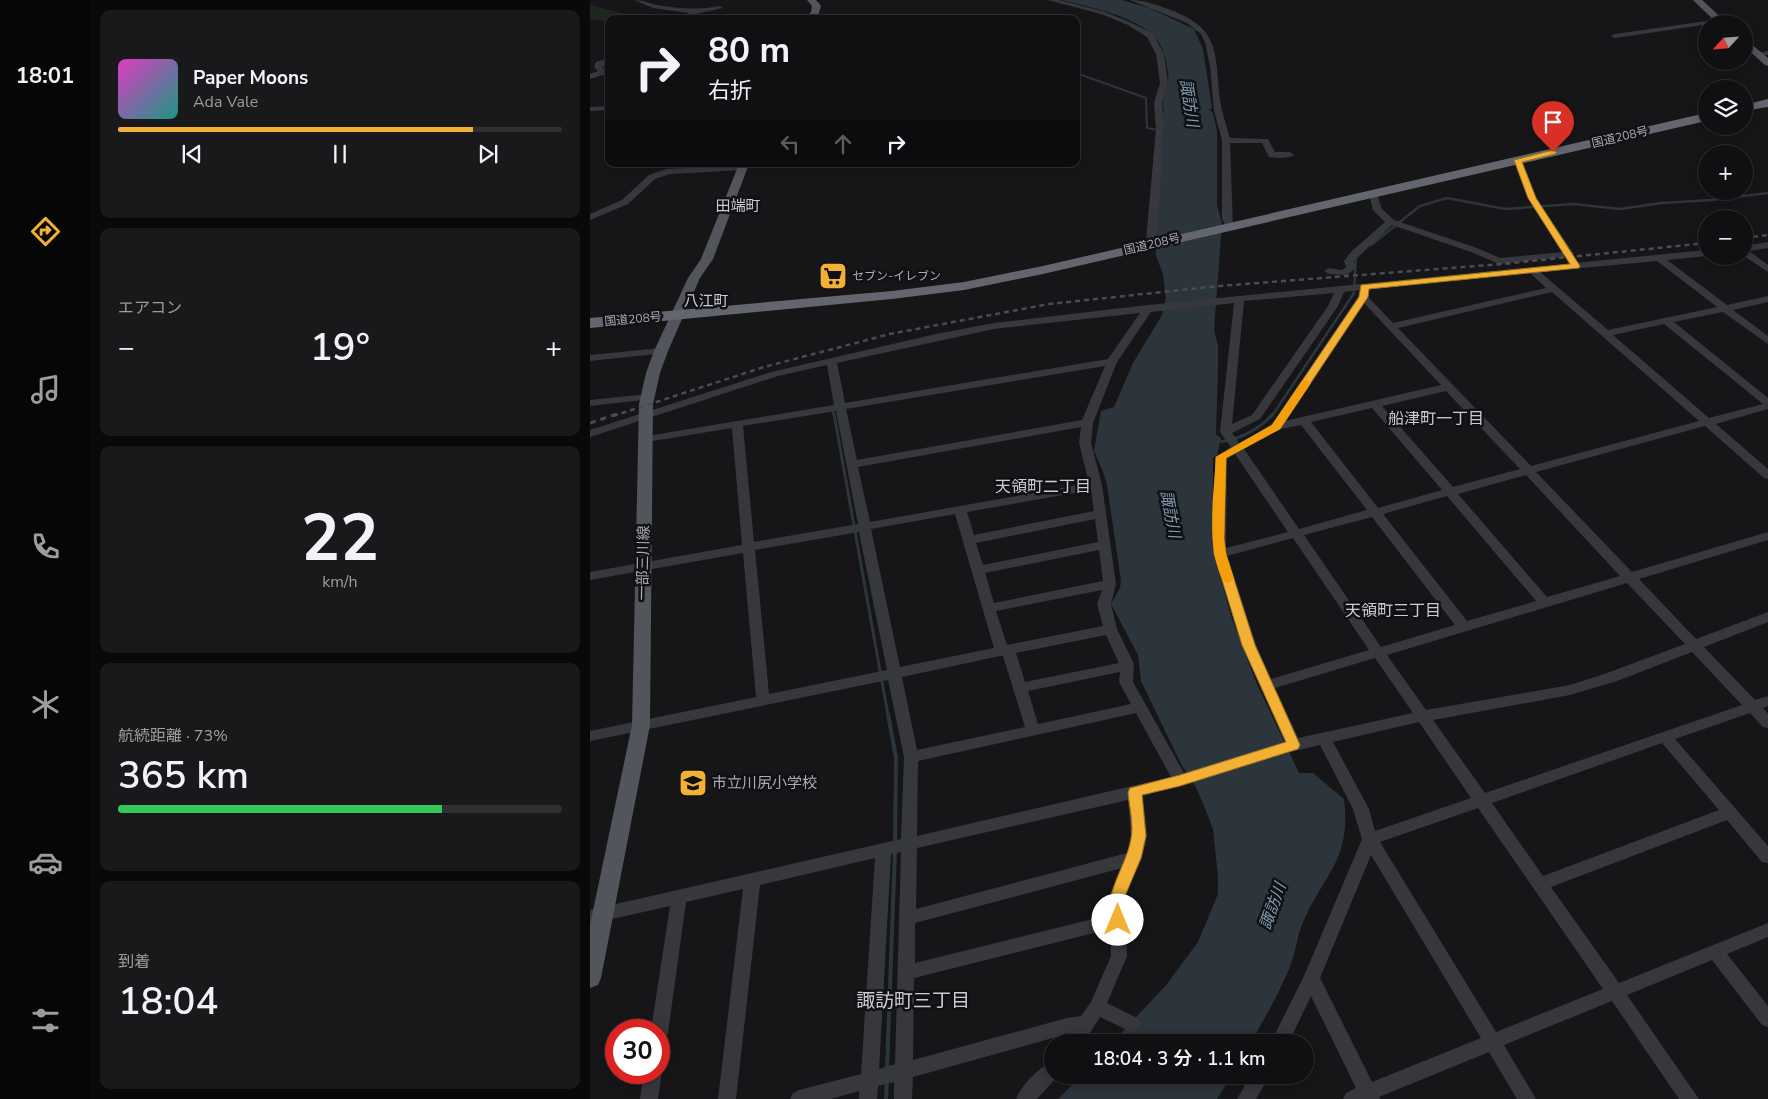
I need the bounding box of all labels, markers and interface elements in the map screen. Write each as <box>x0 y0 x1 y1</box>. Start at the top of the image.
north arrow <box>1698 15 1752 70</box>
map controls <box>1698 15 1753 265</box>
text: 80 m <box>708 27 790 74</box>
icon: right <box>625 35 690 100</box>
text: 18:01 <box>16 61 74 91</box>
text: Paper Moons <box>193 65 308 91</box>
text: 右折 <box>708 76 752 106</box>
water label: 諏訪川 <box>1174 78 1204 131</box>
button: layers <box>1698 80 1753 135</box>
text: Ada Vale <box>193 91 258 113</box>
pin <box>1532 101 1574 152</box>
icon: arrive <box>1539 108 1567 136</box>
street label: 国道208号 <box>1590 123 1650 151</box>
icon: left <box>776 130 804 158</box>
icon: ahead <box>829 130 857 158</box>
icon: right <box>882 130 910 158</box>
icon: previous <box>178 140 206 168</box>
icon: pause <box>326 140 354 168</box>
icon: next <box>474 140 502 168</box>
button: + <box>1698 145 1753 200</box>
district label: 田端町 <box>715 196 761 216</box>
button: − <box>1698 210 1753 265</box>
icon: directions <box>28 214 63 249</box>
street label: 国道208号 <box>1122 230 1182 258</box>
supermarket icon: セブン-イレブン <box>818 261 848 291</box>
place label: セブン-イレブン <box>852 268 941 284</box>
district label: 八江町 <box>683 291 729 311</box>
text: エアコン <box>118 297 182 319</box>
street label: 国道208号 <box>604 309 662 329</box>
text: 19° <box>310 322 370 373</box>
text: − <box>118 329 135 367</box>
text: + <box>545 329 562 367</box>
icon: music <box>28 372 63 407</box>
district label: 船津町一丁目 <box>1388 408 1484 430</box>
district label: 天領町二丁目 <box>995 476 1091 498</box>
water label: 諏訪川 <box>1155 489 1186 542</box>
text: 22 <box>301 494 379 583</box>
street label: 一部三川線 <box>632 525 654 601</box>
icon: phone <box>28 529 63 564</box>
text: km/h <box>322 571 358 593</box>
district label: 天領町三丁目 <box>1345 600 1441 622</box>
icon: climate <box>28 687 63 722</box>
text: 航続距離 · 73% <box>118 725 228 747</box>
text: 365 km <box>118 750 249 801</box>
school or university icon: 市立川尻小学校 <box>678 768 708 798</box>
place label: 市立川尻小学校 <box>712 773 817 793</box>
icon: car <box>28 845 63 880</box>
water label: 諏訪川 <box>1254 878 1292 933</box>
position arrow <box>1091 893 1143 945</box>
text: 到着 <box>118 951 150 973</box>
text: 18:04 <box>118 976 218 1027</box>
district label: 諏訪町三丁目 <box>856 988 970 1014</box>
icon: filters <box>28 1003 63 1038</box>
speed limit sign: 30 <box>605 1019 670 1084</box>
text: 18:04 · 3 分 · 1.1 km <box>1092 1046 1266 1072</box>

